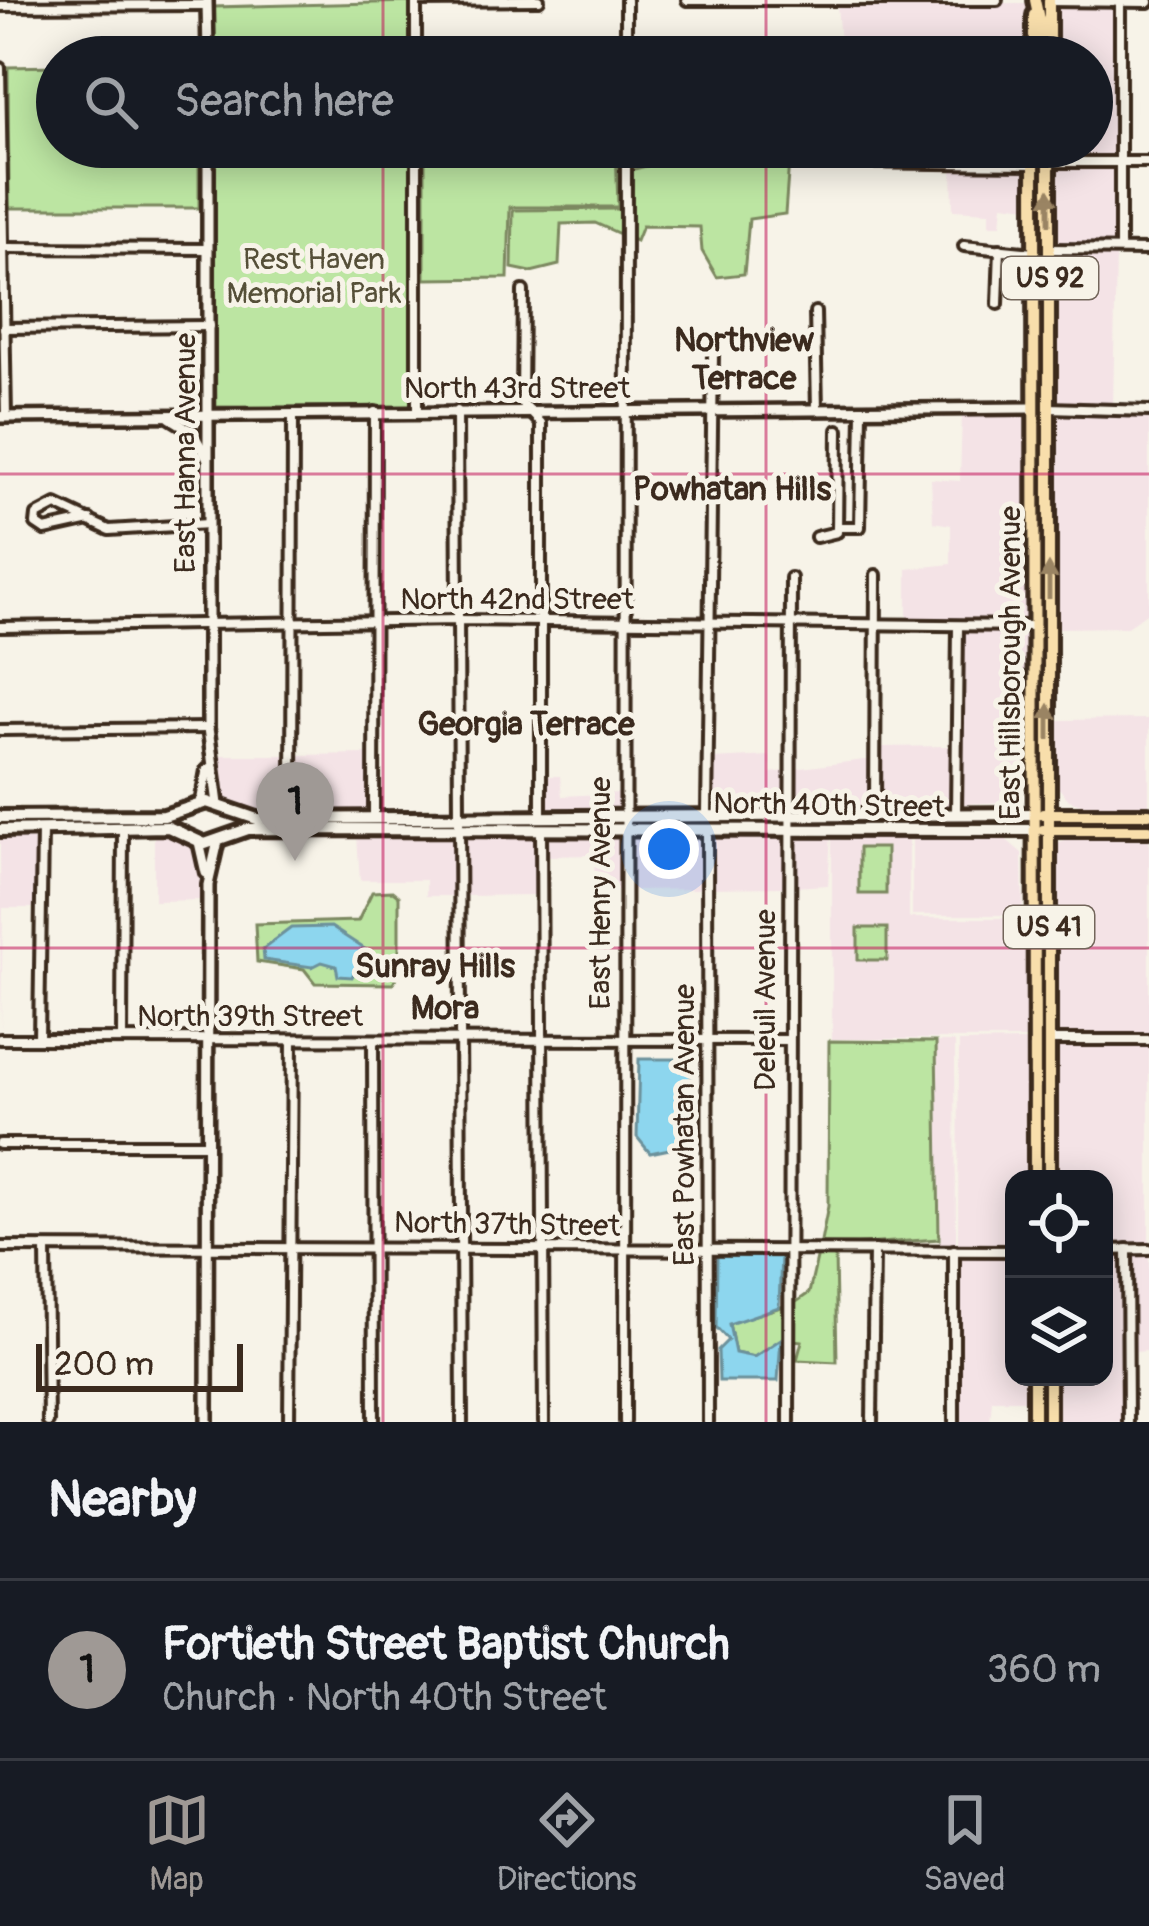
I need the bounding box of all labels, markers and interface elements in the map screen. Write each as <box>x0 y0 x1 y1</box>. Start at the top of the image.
search box <box>36 36 1113 168</box>
icon: search <box>78 69 144 135</box>
text: Search here <box>174 74 394 130</box>
one-way arrow <box>1039 187 1059 225</box>
park label: Rest Haven Memorial Park <box>226 241 402 312</box>
road number: US 92 <box>1002 257 1098 299</box>
district label: Northview Terrace <box>674 320 815 399</box>
street label: East Hanna Avenue <box>167 333 204 573</box>
street label: North 43rd Street <box>404 370 631 407</box>
district label: Powhatan Hills <box>633 469 831 510</box>
street label: East Hillsborough Avenue <box>992 506 1029 820</box>
one-way arrow <box>1039 561 1059 599</box>
street label: North 42nd Street <box>400 581 635 618</box>
one-way arrow <box>1039 702 1059 740</box>
district label: Georgia Terrace <box>417 704 635 745</box>
pin: 1 <box>256 762 334 861</box>
street label: East Henry Avenue <box>582 776 619 1009</box>
street label: North 40th Street <box>713 785 946 826</box>
your location <box>639 819 699 879</box>
road number: US 41 <box>1004 906 1094 948</box>
street label: Deleuil Avenue <box>747 909 784 1091</box>
district label: Sunray Hills <box>355 946 515 987</box>
street label: East Powhatan Avenue <box>666 984 703 1266</box>
district label: Mora <box>411 988 479 1029</box>
street label: North 39th Street <box>137 998 364 1035</box>
map controls <box>1005 1170 1113 1386</box>
button: locate <box>1005 1170 1113 1278</box>
street label: North 37th Street <box>393 1204 621 1245</box>
button: layers <box>1005 1278 1113 1386</box>
scale bar <box>36 1338 243 1391</box>
text: 200 m <box>54 1344 154 1385</box>
text: Nearby <box>48 1468 196 1532</box>
text: Fortieth Street Baptist Church <box>162 1617 730 1673</box>
text: 1 <box>79 1645 95 1694</box>
text: 360 m <box>987 1645 1101 1694</box>
text: Church · North 40th Street <box>162 1673 607 1722</box>
tab: Map <box>144 1787 210 1900</box>
tab: Directions <box>497 1787 637 1900</box>
tab: Saved <box>924 1787 1005 1900</box>

